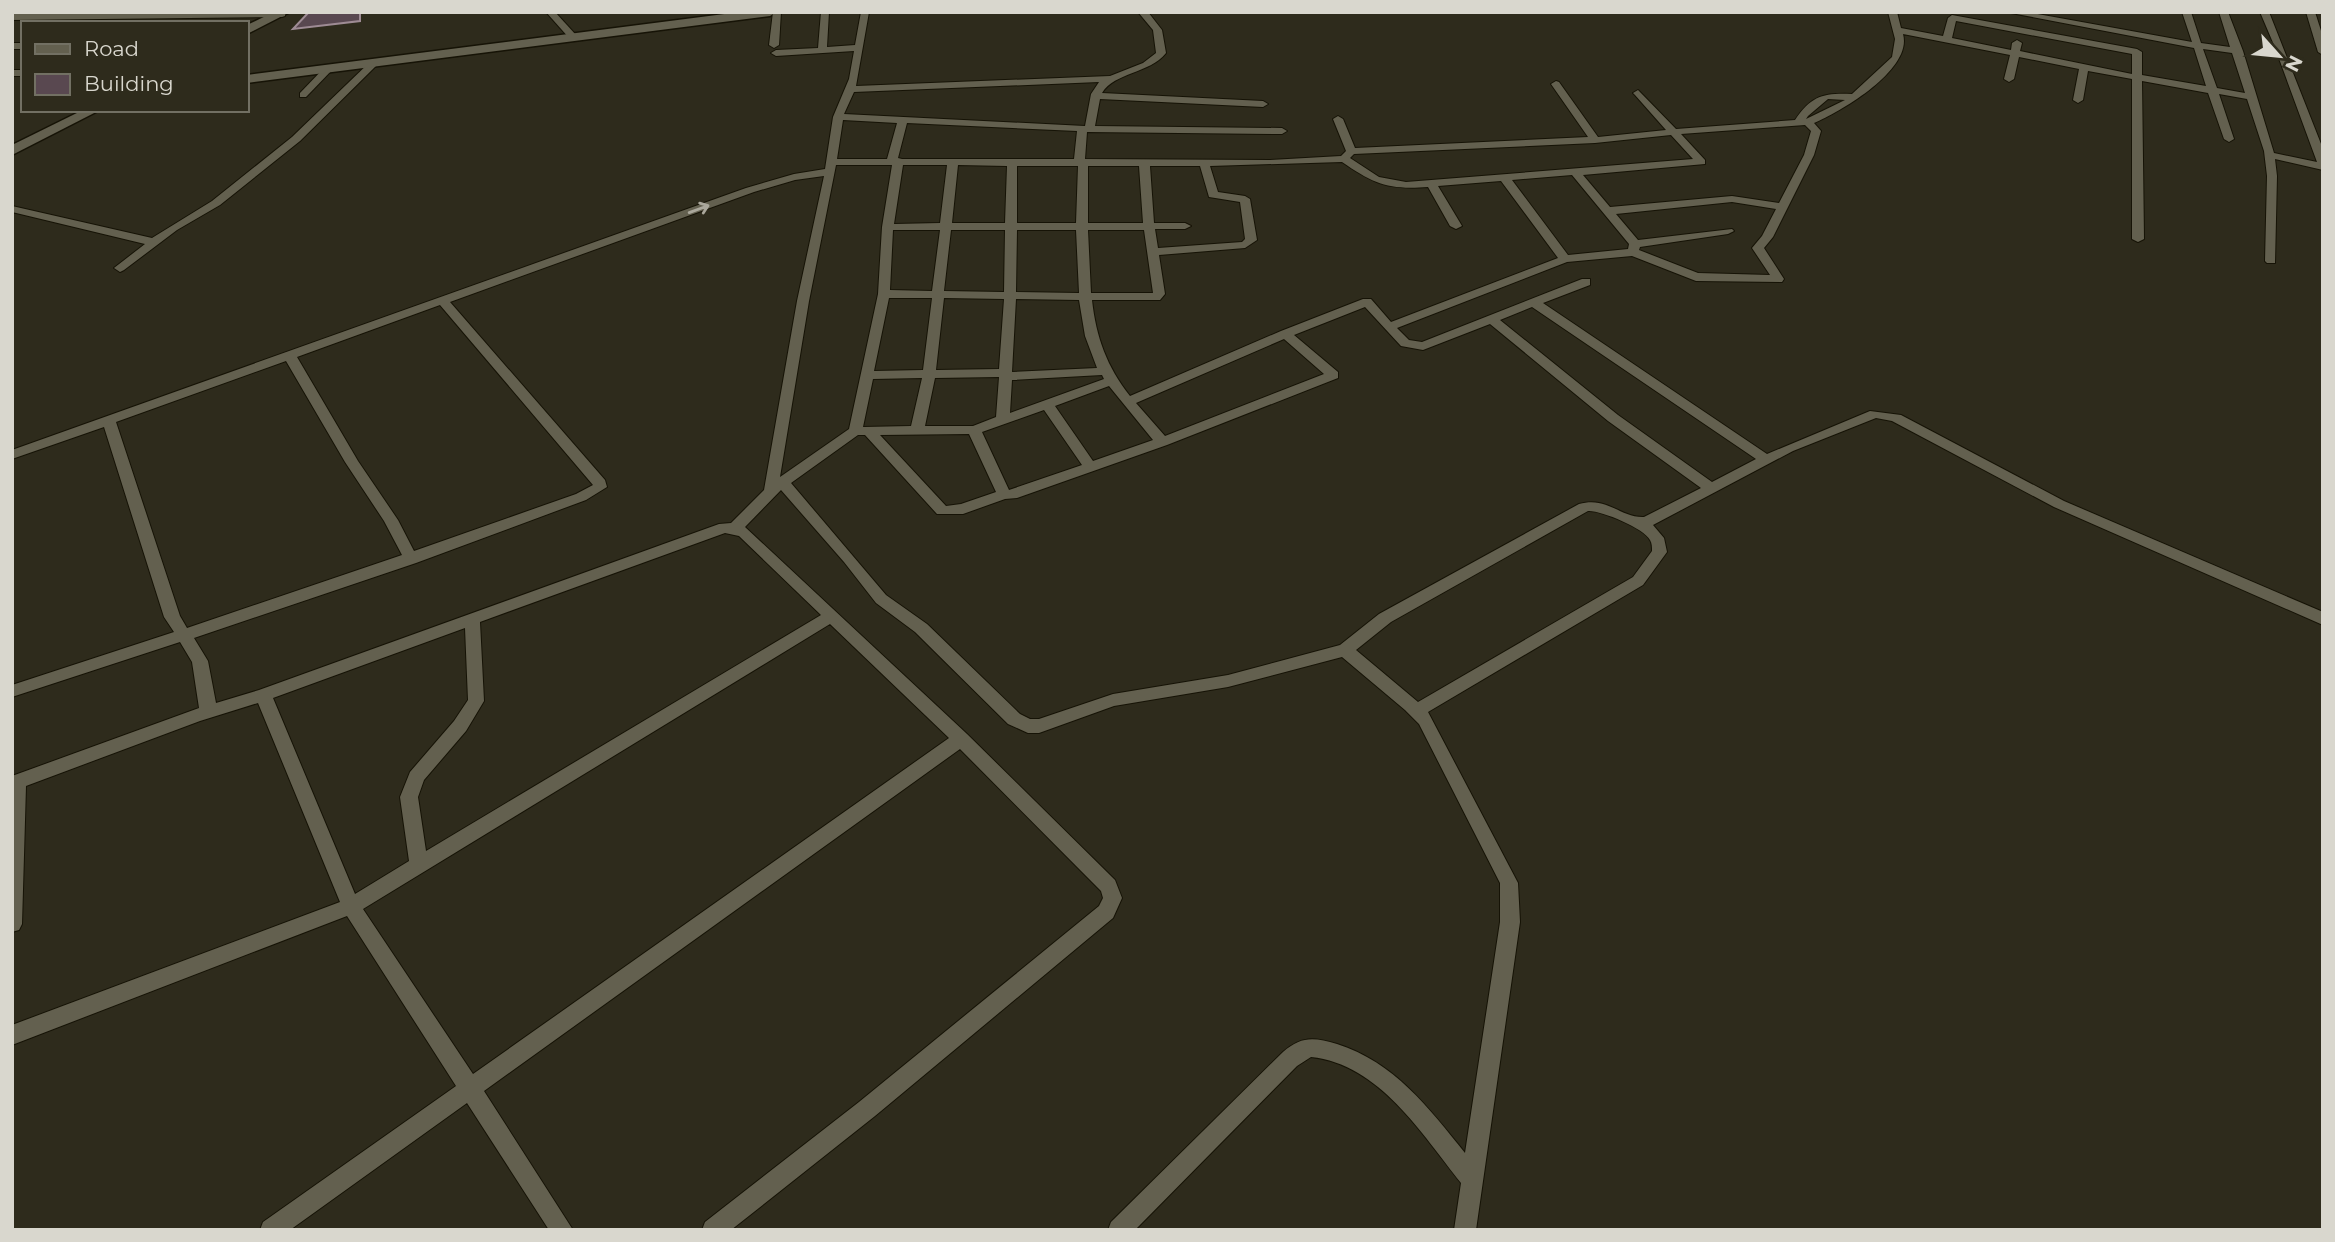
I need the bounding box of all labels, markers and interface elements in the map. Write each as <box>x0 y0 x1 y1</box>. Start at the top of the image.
legend <box>21 21 248 112</box>
north arrow <box>2244 21 2314 91</box>
text: Road <box>84 36 139 61</box>
text: N <box>2280 51 2307 76</box>
text: Building <box>84 71 174 96</box>
one-way arrow <box>688 201 710 214</box>

